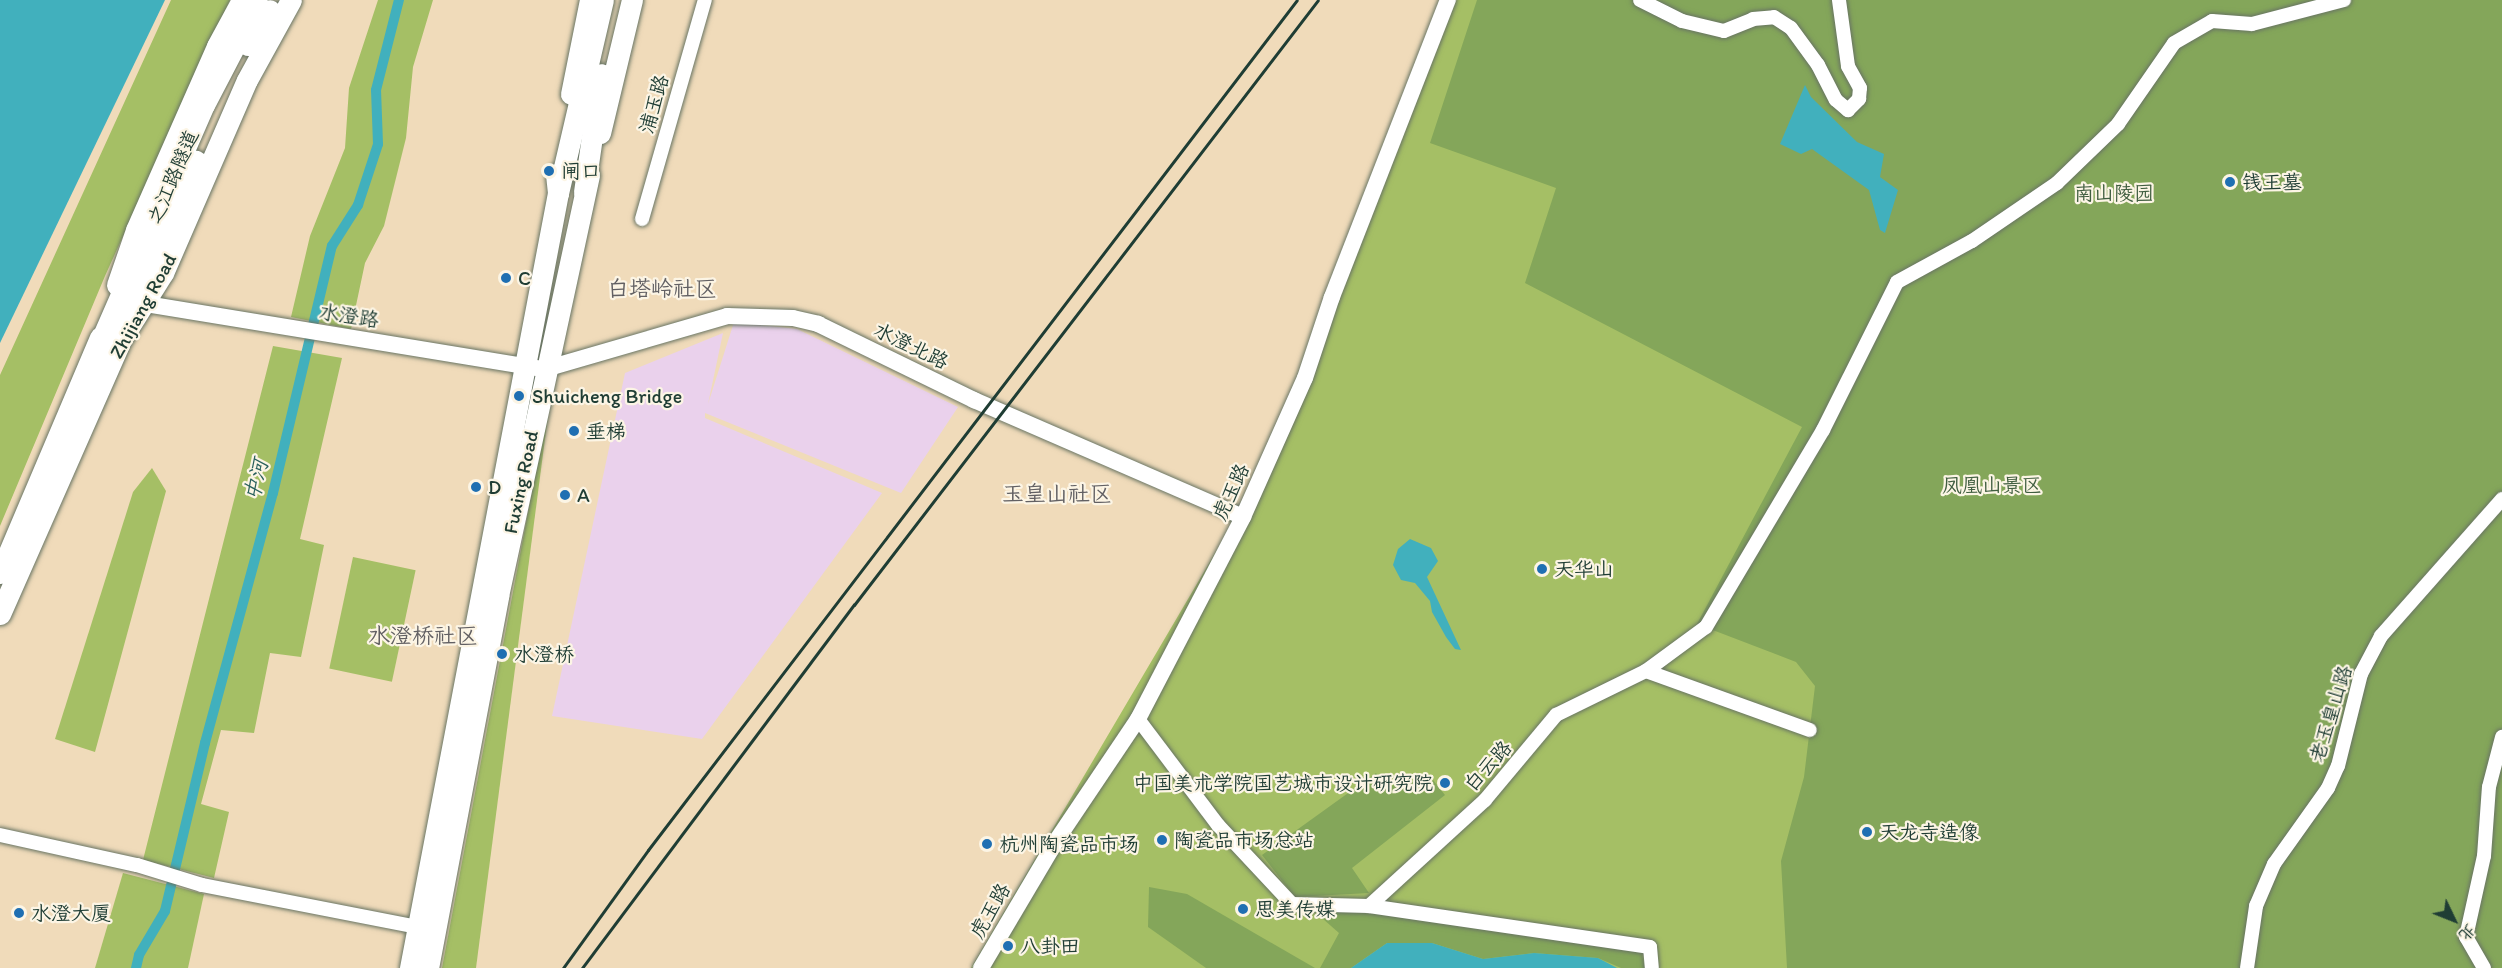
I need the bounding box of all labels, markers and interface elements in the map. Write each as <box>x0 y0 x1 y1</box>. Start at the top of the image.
street label: 浦玉路 <box>634 72 674 136</box>
street label: 之江路隧道 <box>142 126 204 228</box>
place label: 闸口 <box>561 159 601 183</box>
marker: 闸口 <box>542 164 556 178</box>
place label: 钱王墓 <box>2242 170 2302 194</box>
marker: 钱王墓 <box>2223 175 2237 189</box>
park label: 南山陵园 <box>2074 181 2154 205</box>
street label: Zhijiang Road <box>104 249 182 363</box>
place label: C <box>518 266 531 290</box>
marker: C <box>499 271 513 285</box>
district label: 白塔岭社区 <box>607 276 717 302</box>
street label: 水澄路 <box>317 299 381 333</box>
street label: 水澄北路 <box>870 318 952 374</box>
place label: Shuicheng Bridge <box>532 384 682 408</box>
marker: Shuicheng Bridge <box>510 387 528 405</box>
place label: 垂梯 <box>586 419 626 443</box>
marker: 垂梯 <box>567 424 581 438</box>
street label: Fuxing Road <box>498 428 544 536</box>
water label: 中河 <box>239 457 273 503</box>
street label: 虎玉路 <box>1207 460 1255 524</box>
park label: 凤凰山景区 <box>1942 473 2042 497</box>
place label: D <box>488 475 501 499</box>
marker: D <box>469 480 483 494</box>
district label: 玉皇山社区 <box>1002 481 1112 507</box>
place label: A <box>577 483 590 507</box>
marker: A <box>558 488 572 502</box>
place label: 天华山 <box>1554 557 1614 581</box>
marker: 天华山 <box>1535 562 1549 576</box>
district label: 水澄桥社区 <box>368 623 478 649</box>
place label: 水澄桥 <box>514 642 574 666</box>
marker: 水澄桥 <box>495 647 509 661</box>
street label: 老玉皇山路 <box>2305 663 2357 765</box>
street label: 白云路 <box>1459 736 1517 796</box>
place label: 中国美术学院国艺城市设计研究院 <box>1133 771 1433 795</box>
marker: 中国美术学院国艺城市设计研究院 <box>1438 776 1452 790</box>
place label: 天龙寺造像 <box>1879 820 1979 844</box>
marker: 天龙寺造像 <box>1860 825 1874 839</box>
place label: 陶瓷品市场总站 <box>1174 828 1314 852</box>
place label: 杭州陶瓷品市场 <box>999 832 1139 856</box>
marker: 陶瓷品市场总站 <box>1155 833 1169 847</box>
marker: 杭州陶瓷品市场 <box>980 837 994 851</box>
street label: 虎玉路 <box>965 879 1015 943</box>
north arrow <box>2424 890 2484 950</box>
place label: 思美传媒 <box>1255 897 1335 921</box>
place label: 水澄大厦 <box>31 901 111 925</box>
marker: 思美传媒 <box>1236 902 1250 916</box>
marker: 水澄大厦 <box>12 906 26 920</box>
text: 北 <box>2455 920 2480 945</box>
place label: 八卦田 <box>1020 934 1080 958</box>
marker: 八卦田 <box>1001 939 1015 953</box>

